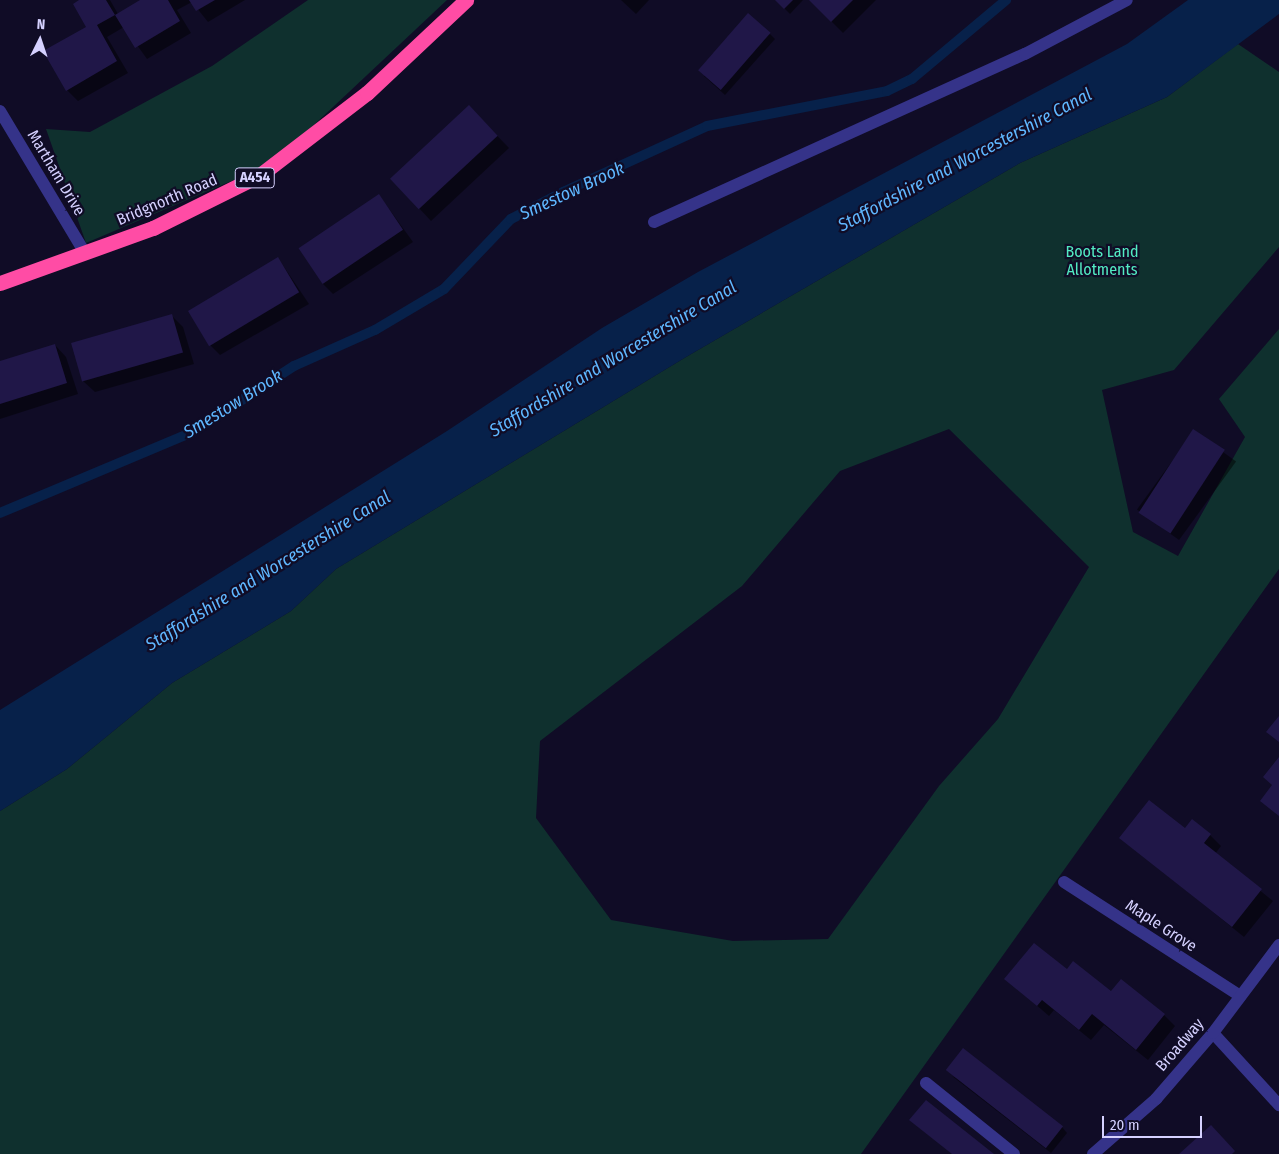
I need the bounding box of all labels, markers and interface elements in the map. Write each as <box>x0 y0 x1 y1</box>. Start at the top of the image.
north arrow <box>15 15 65 65</box>
text: N <box>36 16 46 33</box>
water label: Staffordshire and Worcestershire Canal <box>834 84 1096 236</box>
street label: Martham Drive <box>23 127 89 219</box>
water label: Smestow Brook <box>516 157 628 225</box>
road number: A454 <box>234 166 276 190</box>
street label: Bridgnorth Road <box>114 170 220 230</box>
park label: Boots Land Allotments <box>1065 242 1139 280</box>
water label: Staffordshire and Worcestershire Canal <box>485 276 741 442</box>
water label: Smestow Brook <box>179 365 287 443</box>
water label: Staffordshire and Worcestershire Canal <box>142 486 394 656</box>
street label: Maple Grove <box>1122 896 1200 956</box>
street label: Broadway <box>1152 1015 1208 1075</box>
scale bar <box>1104 1106 1204 1138</box>
text: 20 m <box>1110 1116 1140 1134</box>

